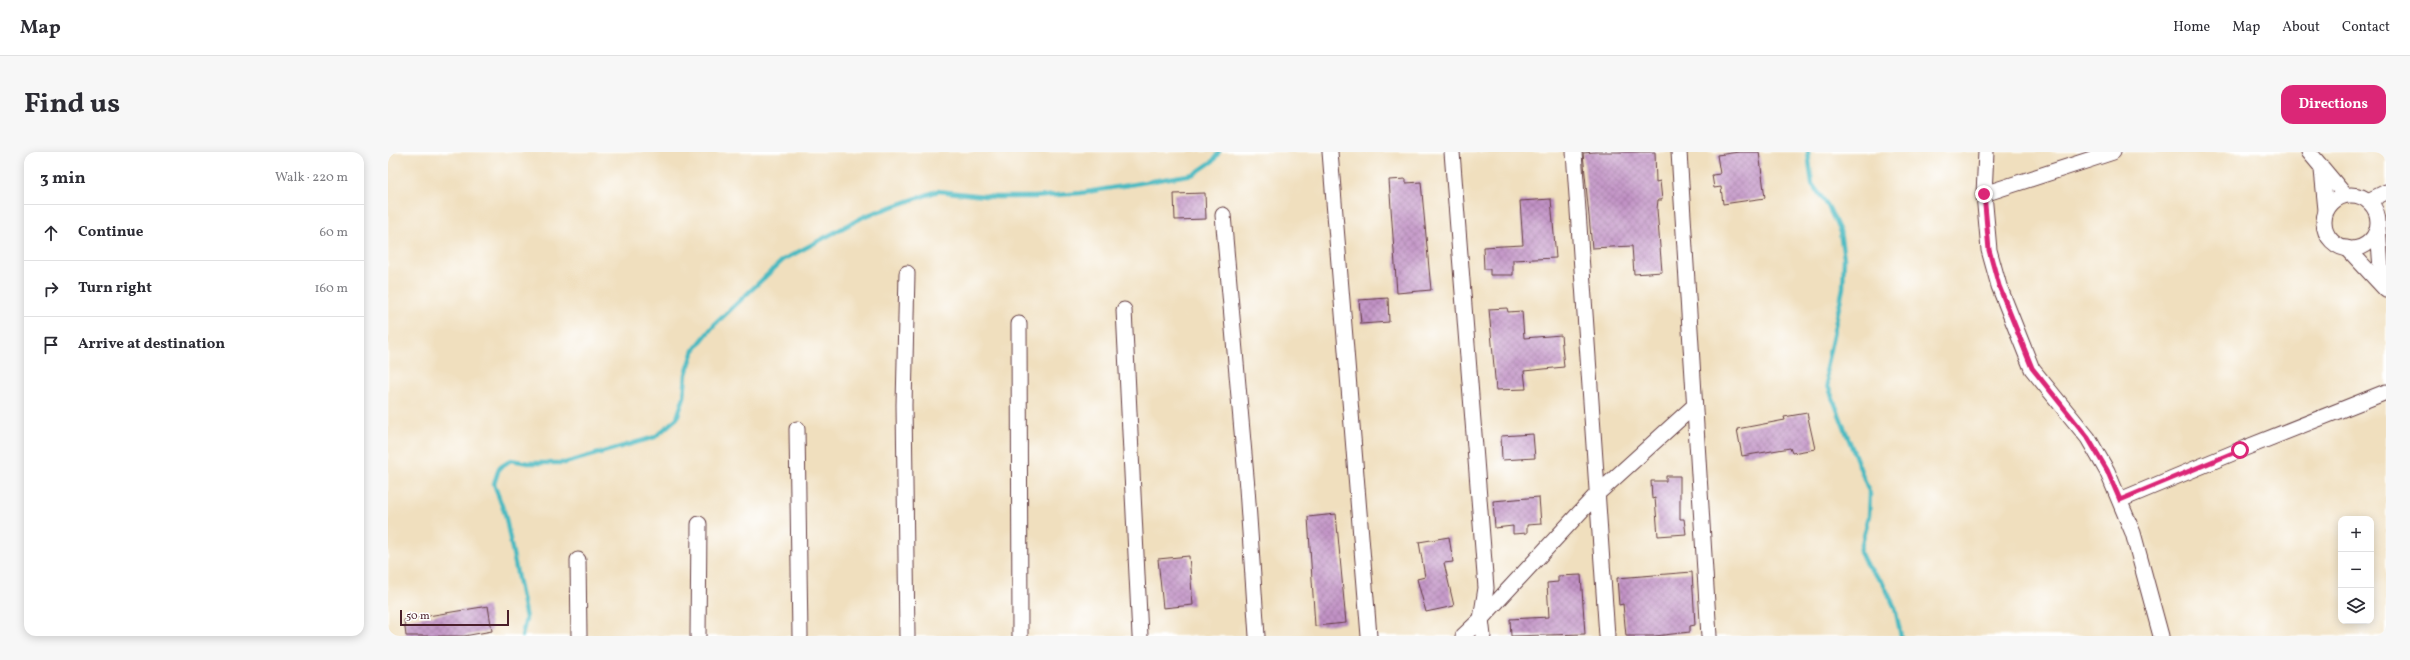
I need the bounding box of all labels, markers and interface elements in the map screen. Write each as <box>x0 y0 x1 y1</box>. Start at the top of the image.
text: Map <box>20 15 61 41</box>
text: Home <box>2173 18 2210 37</box>
text: Map <box>2232 18 2260 37</box>
text: About <box>2282 18 2320 37</box>
text: Contact <box>2342 18 2390 37</box>
text: Find us <box>24 85 120 124</box>
button: Directions <box>2281 85 2386 124</box>
text: 3 min <box>40 167 86 190</box>
text: Walk · 220 m <box>275 169 348 187</box>
route end <box>1975 185 1993 203</box>
icon: ahead <box>40 222 62 244</box>
text: Continue <box>78 222 143 243</box>
text: 60 m <box>320 224 348 242</box>
icon: right <box>40 278 62 300</box>
text: Turn right <box>78 278 152 299</box>
text: 160 m <box>314 280 348 298</box>
icon: arrive <box>40 334 62 356</box>
text: Arrive at destination <box>78 334 225 355</box>
route start <box>2231 441 2249 459</box>
map controls <box>2338 516 2374 624</box>
button: + <box>2338 516 2374 552</box>
button: − <box>2338 552 2374 588</box>
button: layers <box>2338 588 2374 624</box>
scale bar <box>400 608 509 627</box>
text: 50 m <box>406 609 430 624</box>

